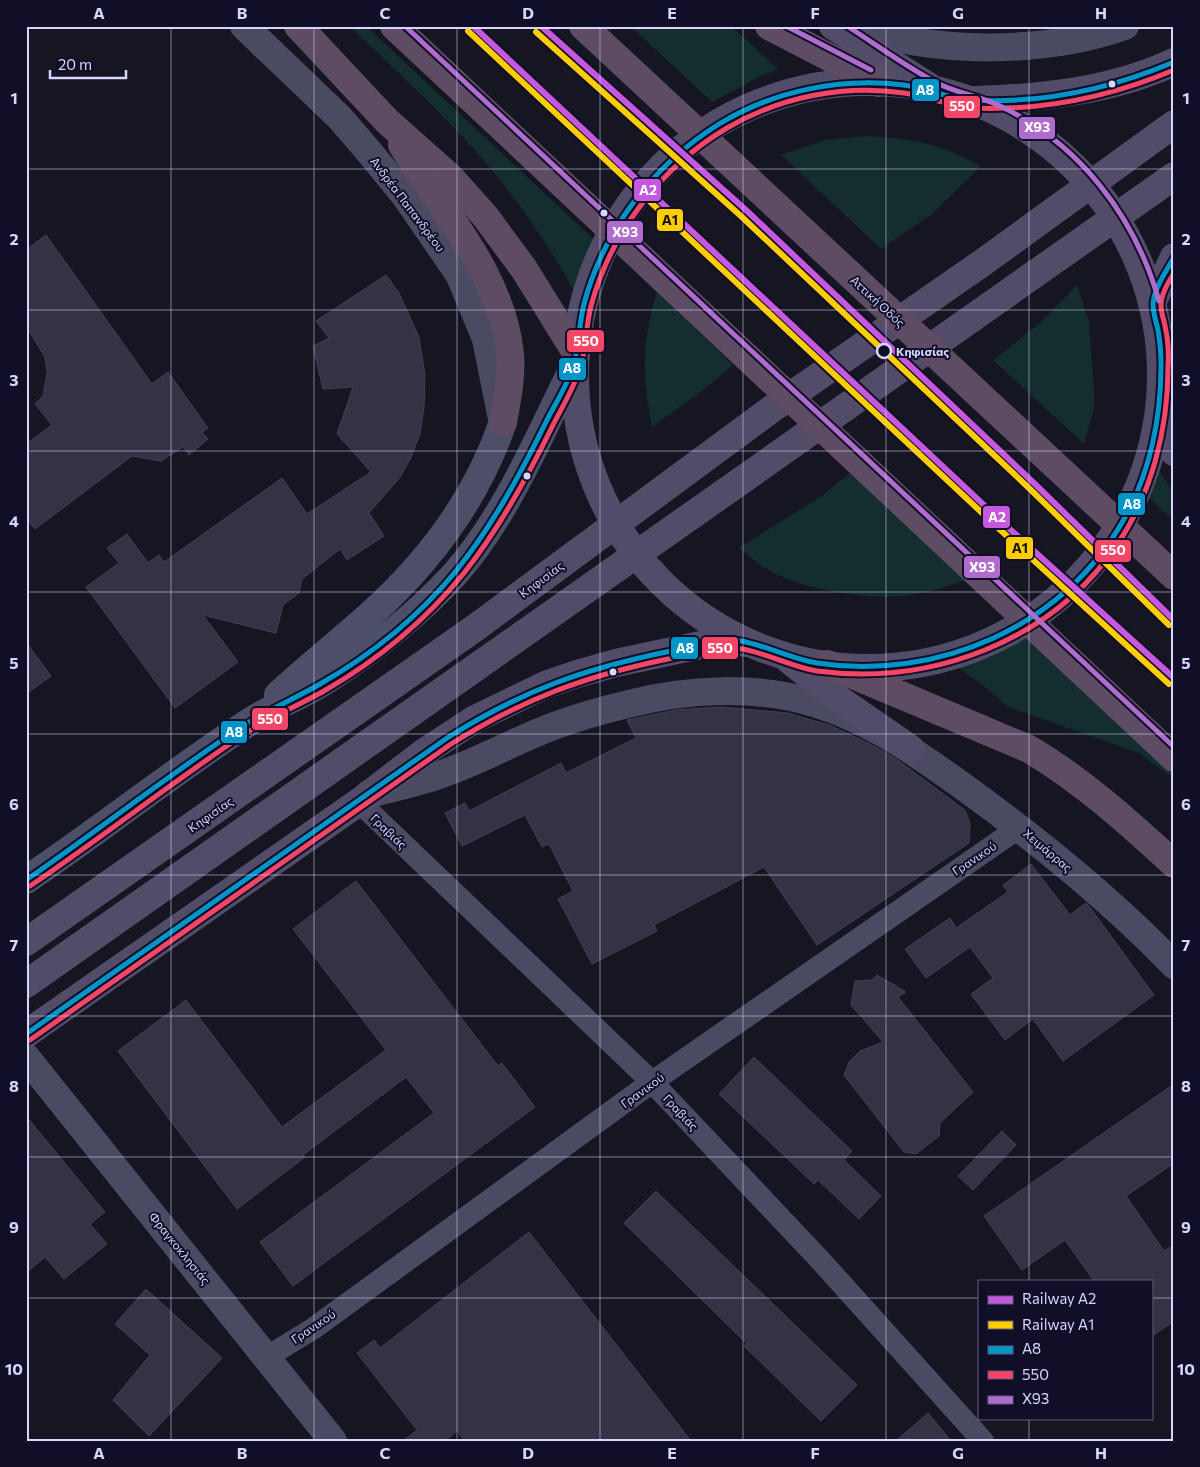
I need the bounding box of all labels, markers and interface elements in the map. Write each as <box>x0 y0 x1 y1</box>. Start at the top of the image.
text: A <box>93 3 105 22</box>
text: B <box>237 3 248 22</box>
text: C <box>380 3 391 22</box>
text: D <box>522 3 534 22</box>
text: E <box>667 3 677 22</box>
text: F <box>810 3 820 22</box>
text: G <box>952 3 964 22</box>
text: H <box>1095 3 1107 22</box>
scale bar <box>50 48 126 80</box>
text: 20 m <box>58 55 92 73</box>
line badge: A8 <box>911 78 940 102</box>
unlabelled marker <box>1107 79 1117 89</box>
text: A8 <box>916 81 935 98</box>
text: 1 <box>10 88 18 107</box>
text: 1 <box>1182 88 1190 107</box>
line badge: 550 <box>943 95 981 119</box>
text: 550 <box>949 97 975 114</box>
line badge: X93 <box>1018 116 1056 140</box>
text: X93 <box>1024 118 1050 135</box>
street label: Ανδρέα Παπανδρέου <box>368 154 448 254</box>
line badge: A2 <box>633 178 662 202</box>
text: A2 <box>639 181 657 198</box>
unlabelled marker <box>599 208 609 218</box>
line badge: A1 <box>656 208 684 232</box>
text: A1 <box>662 211 678 228</box>
line badge: X93 <box>606 220 644 244</box>
text: X93 <box>612 223 638 240</box>
text: 2 <box>9 229 19 248</box>
text: 2 <box>1181 229 1191 248</box>
street label: Αττική Οδός <box>848 272 908 330</box>
line badge: 550 <box>566 329 605 353</box>
text: 550 <box>573 332 599 349</box>
marker: Κηφισίας <box>876 343 892 359</box>
place label: Κηφισίας <box>896 344 949 358</box>
line badge: A8 <box>558 357 587 381</box>
text: A8 <box>563 359 582 376</box>
text: 3 <box>9 370 19 389</box>
text: 3 <box>1181 370 1191 389</box>
unlabelled marker <box>522 471 532 481</box>
line badge: A8 <box>1117 492 1146 516</box>
text: A8 <box>1123 495 1142 512</box>
line badge: A2 <box>982 505 1011 529</box>
text: A2 <box>988 508 1006 525</box>
text: 4 <box>9 511 19 530</box>
text: 4 <box>1181 511 1191 530</box>
line badge: A1 <box>1005 536 1034 560</box>
text: A1 <box>1012 539 1028 556</box>
line badge: 550 <box>1094 539 1132 563</box>
text: 550 <box>1100 541 1126 558</box>
line badge: X93 <box>963 555 1001 579</box>
street label: Κηφισίας <box>516 558 566 600</box>
text: X93 <box>969 558 995 575</box>
line badge: A8 <box>670 636 699 660</box>
line badge: 550 <box>701 636 739 660</box>
text: A8 <box>676 639 695 656</box>
text: 550 <box>707 639 733 656</box>
text: 5 <box>9 653 19 672</box>
text: 5 <box>1181 653 1191 672</box>
unlabelled marker <box>608 667 618 677</box>
line badge: 550 <box>251 707 289 731</box>
text: 550 <box>257 710 283 727</box>
line badge: A8 <box>220 720 248 744</box>
text: A8 <box>225 723 244 740</box>
street label: Κηφισίας <box>185 793 235 835</box>
text: 6 <box>9 794 19 813</box>
text: 6 <box>1181 794 1191 813</box>
street label: Γραβιάς <box>368 811 410 851</box>
street label: Χειμάρρας <box>1021 826 1075 874</box>
street label: Γρανικού <box>949 838 999 878</box>
text: 7 <box>10 935 19 954</box>
text: 7 <box>1182 935 1191 954</box>
street label: Γρανικού <box>618 1069 667 1110</box>
text: 8 <box>9 1076 19 1095</box>
text: 8 <box>1181 1076 1191 1095</box>
street label: Γραβιάς <box>661 1091 701 1133</box>
street label: Φραγκοκλησιάς <box>147 1209 213 1287</box>
text: 9 <box>9 1217 19 1236</box>
text: 9 <box>1181 1217 1191 1236</box>
legend <box>978 1280 1152 1420</box>
text: Railway A2 <box>1022 1289 1096 1307</box>
street label: Γρανικού <box>288 1306 338 1346</box>
text: Railway A1 <box>1022 1315 1094 1333</box>
text: A8 <box>1022 1339 1041 1357</box>
text: 10 <box>5 1359 23 1378</box>
text: 10 <box>1177 1359 1195 1378</box>
text: 550 <box>1022 1365 1049 1383</box>
text: X93 <box>1022 1389 1049 1407</box>
text: A <box>93 1443 105 1462</box>
text: B <box>237 1443 248 1462</box>
text: C <box>380 1443 391 1462</box>
text: D <box>522 1443 534 1462</box>
text: E <box>667 1443 677 1462</box>
text: F <box>810 1443 820 1462</box>
text: G <box>952 1443 964 1462</box>
text: H <box>1095 1443 1107 1462</box>

